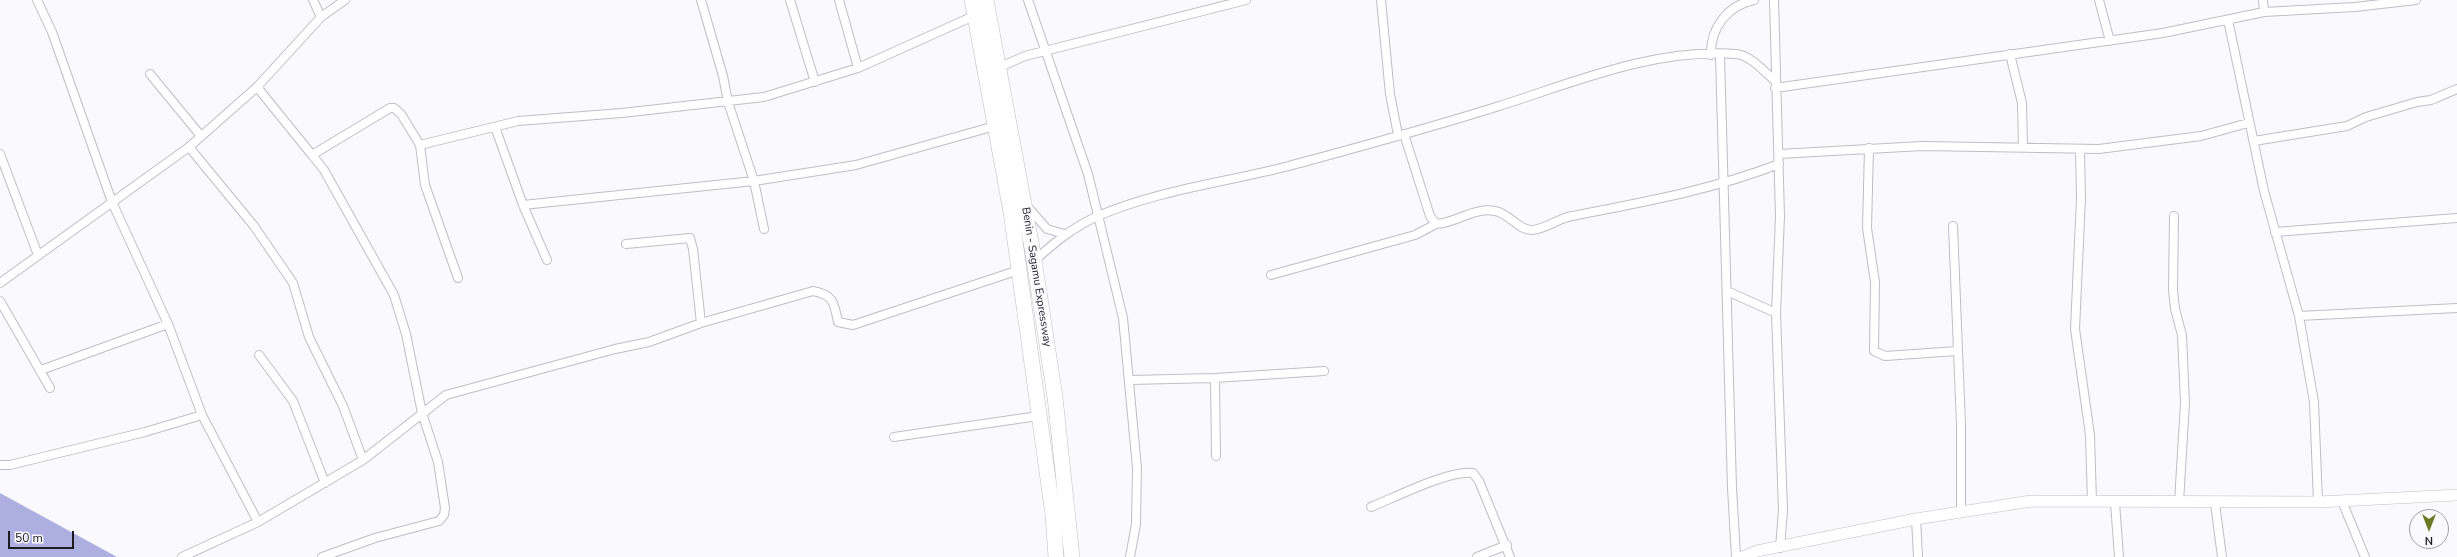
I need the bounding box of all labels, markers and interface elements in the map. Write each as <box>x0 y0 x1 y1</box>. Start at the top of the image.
street label: Benin - Sagamu Expressway <box>1018 206 1054 348</box>
north arrow <box>2409 509 2449 549</box>
scale bar <box>10 523 76 549</box>
text: 50 m <box>15 530 43 546</box>
text: N <box>2425 533 2433 548</box>

